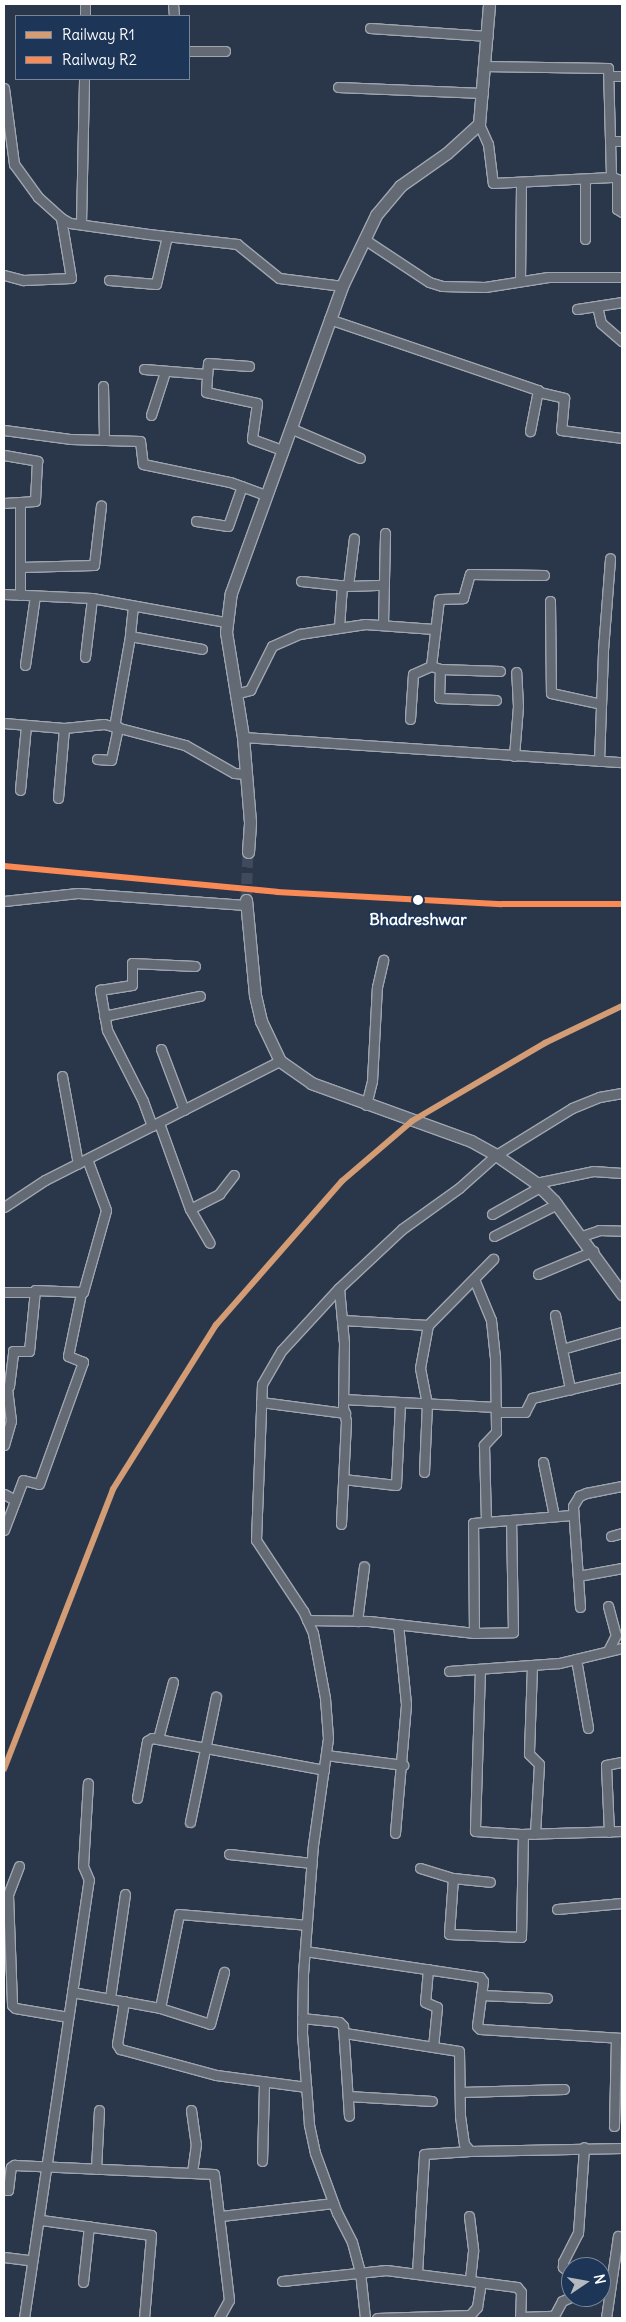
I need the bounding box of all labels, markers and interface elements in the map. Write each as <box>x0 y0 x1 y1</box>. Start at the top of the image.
legend <box>15 15 190 80</box>
text: Railway R1 <box>62 25 135 44</box>
text: Railway R2 <box>62 50 137 69</box>
marker: Bhadreshwar <box>410 892 426 908</box>
place label: Bhadreshwar <box>369 909 467 929</box>
north arrow <box>561 2257 611 2307</box>
text: N <box>590 2272 610 2286</box>

